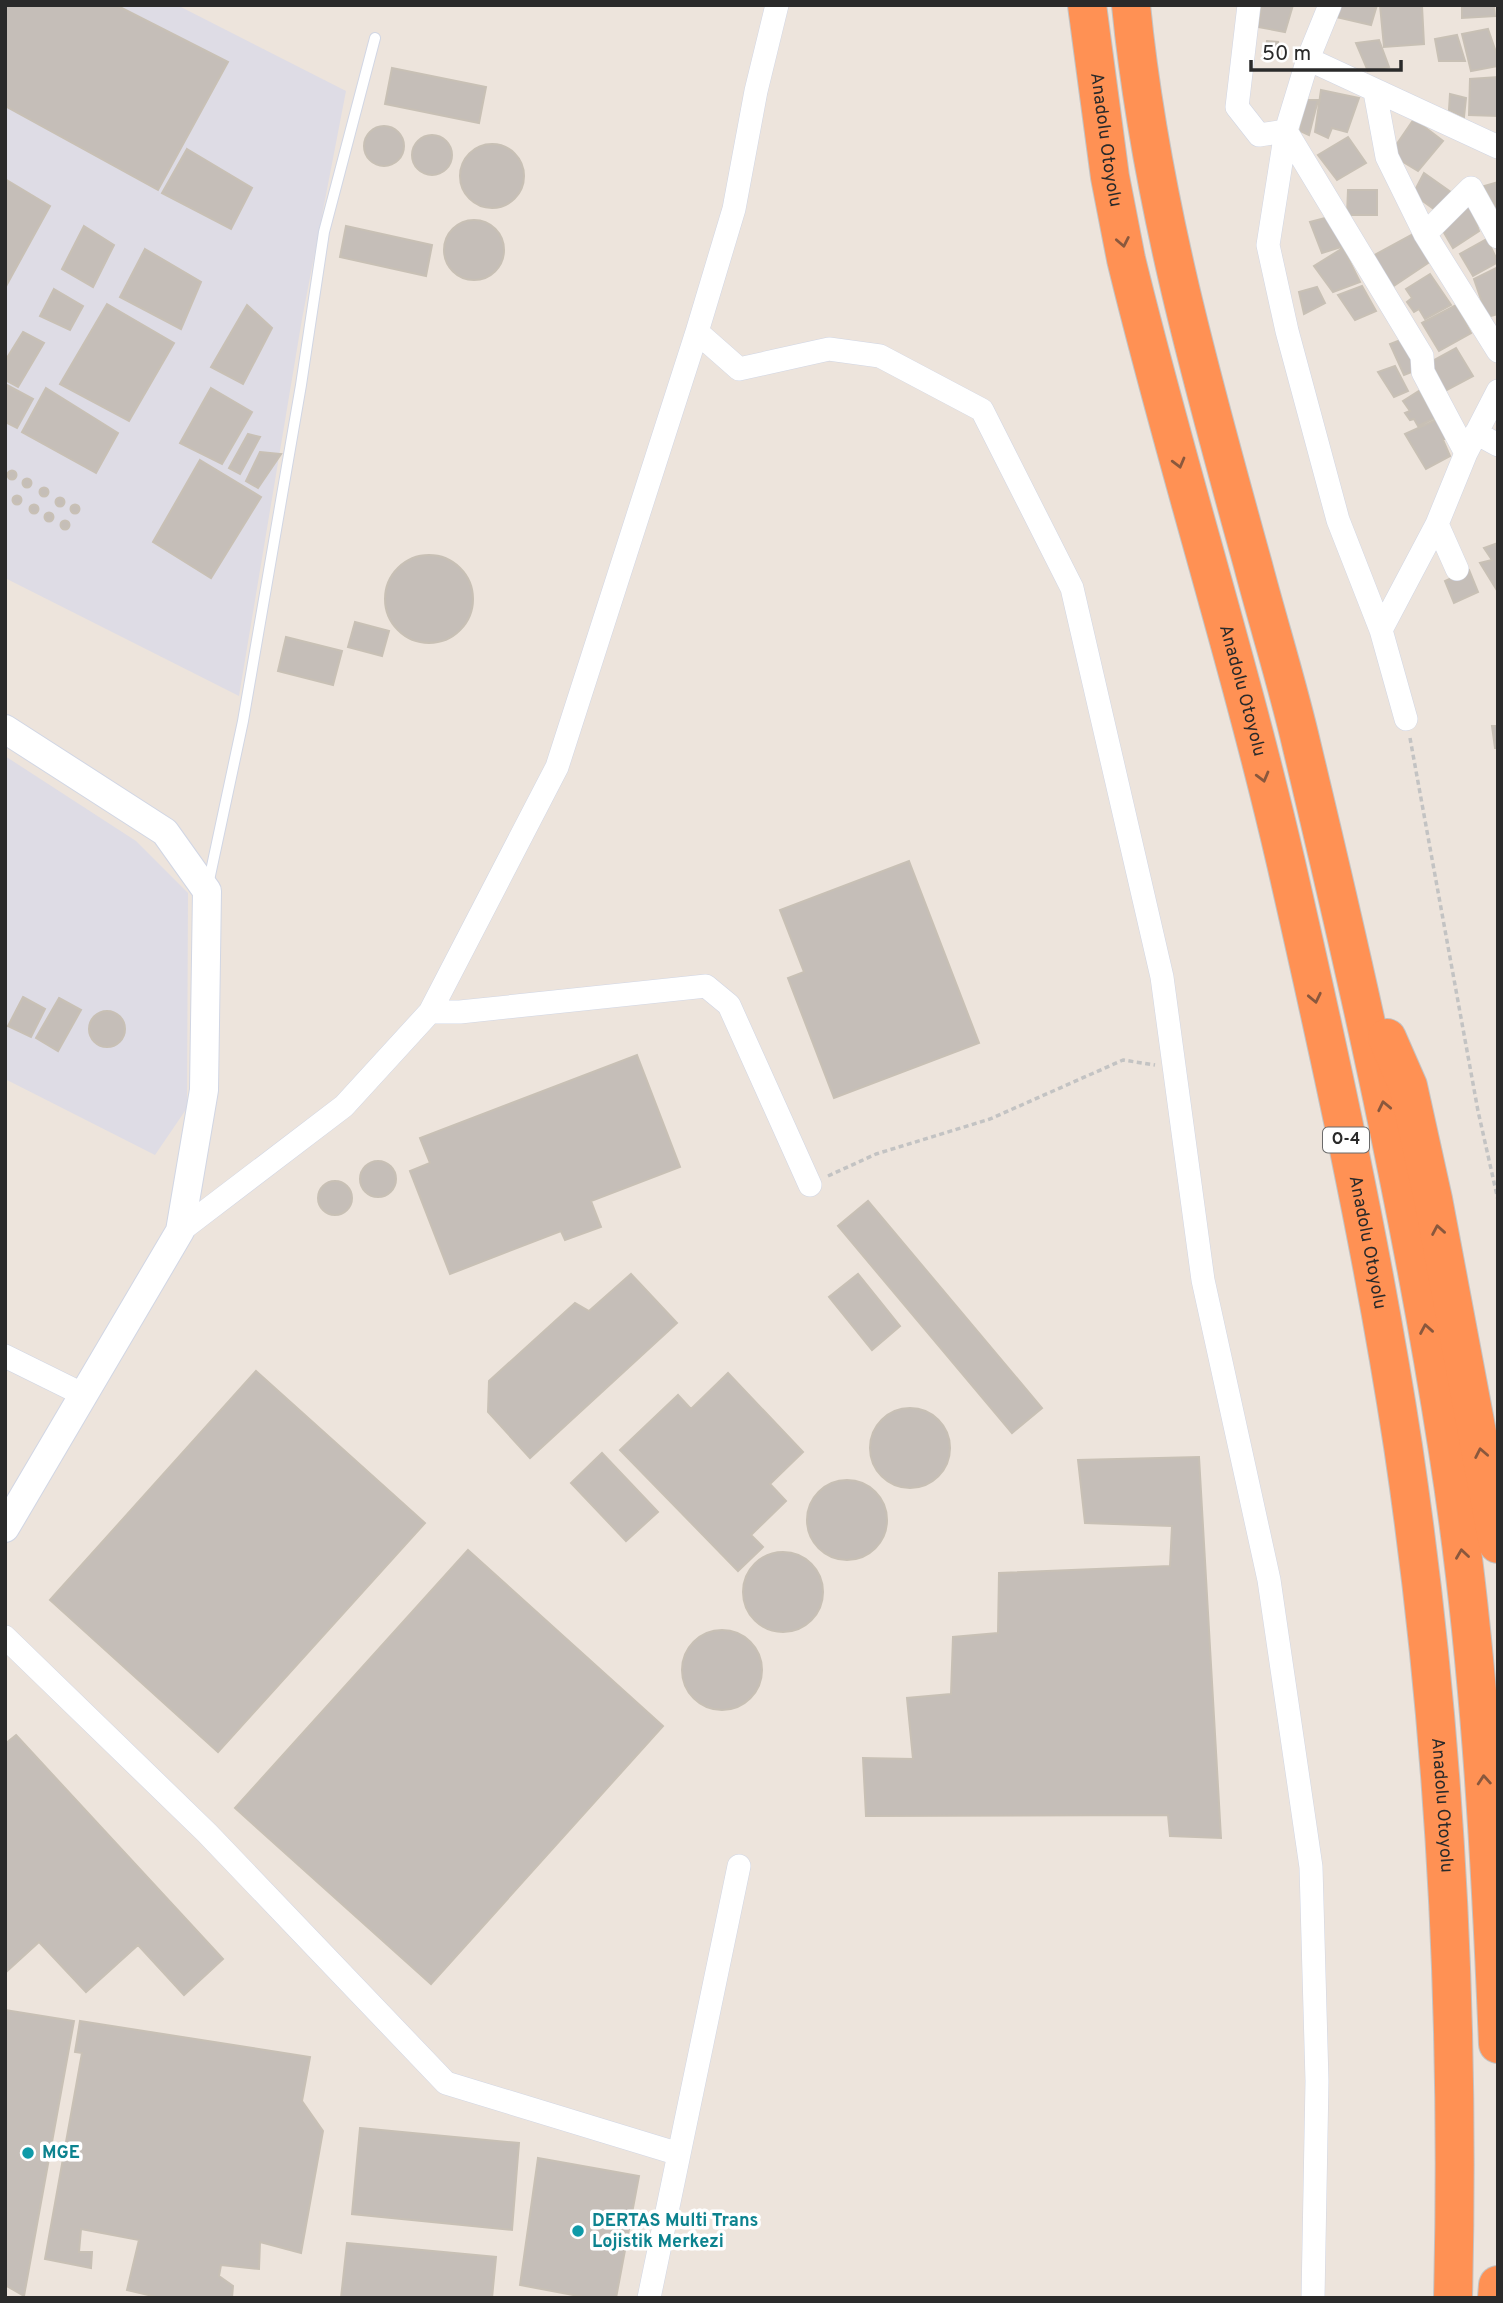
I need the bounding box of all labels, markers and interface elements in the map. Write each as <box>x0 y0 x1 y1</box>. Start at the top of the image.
scale bar <box>1251 28 1402 72</box>
text: 50 m <box>1262 41 1311 68</box>
street label: Anadolu Otoyolu <box>1085 71 1127 209</box>
one-way arrow <box>1115 236 1130 248</box>
one-way arrow <box>1171 456 1185 468</box>
street label: Anadolu Otoyolu <box>1214 622 1271 759</box>
one-way arrow <box>1255 771 1269 783</box>
one-way arrow <box>1307 992 1322 1004</box>
one-way arrow <box>1378 1100 1392 1112</box>
road number: O-4 <box>1323 1128 1369 1152</box>
street label: Anadolu Otoyolu <box>1343 1174 1391 1311</box>
one-way arrow <box>1431 1224 1446 1236</box>
one-way arrow <box>1420 1323 1435 1335</box>
one-way arrow <box>1474 1447 1489 1459</box>
one-way arrow <box>1454 1548 1469 1560</box>
street label: Anadolu Otoyolu <box>1425 1737 1458 1873</box>
one-way arrow <box>1477 1774 1492 1785</box>
place label: MGE <box>42 2142 80 2165</box>
marker: MGE <box>20 2145 36 2161</box>
place label: DERTAS Multi Trans Lojistik Merkezi <box>592 2210 758 2254</box>
marker: DERTAS Multi Trans Lojistik Merkezi <box>570 2223 586 2239</box>

